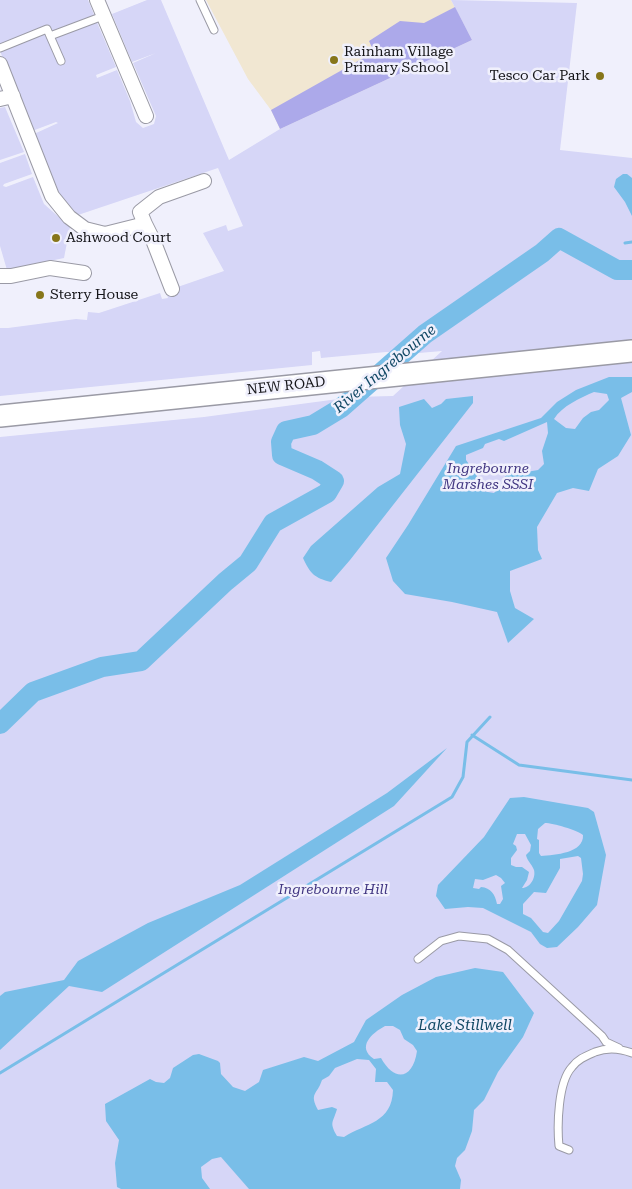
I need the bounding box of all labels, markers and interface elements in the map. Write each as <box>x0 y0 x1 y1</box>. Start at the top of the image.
place label: Rainham Village Primary School <box>344 44 453 76</box>
marker: Rainham Village Primary School <box>328 54 340 66</box>
place label: Tesco Car Park <box>490 68 590 84</box>
marker: Tesco Car Park <box>594 70 606 82</box>
place label: Ashwood Court <box>66 230 171 246</box>
marker: Ashwood Court <box>50 232 62 244</box>
place label: Sterry House <box>50 287 138 303</box>
marker: Sterry House <box>34 289 46 301</box>
water label: River Ingrebourne <box>330 321 440 417</box>
street label: NEW ROAD <box>246 374 326 398</box>
park label: Ingrebourne Marshes SSSI <box>443 461 533 494</box>
park label: Ingrebourne Hill <box>278 882 388 898</box>
water label: Lake Stillwell <box>418 1017 512 1035</box>

